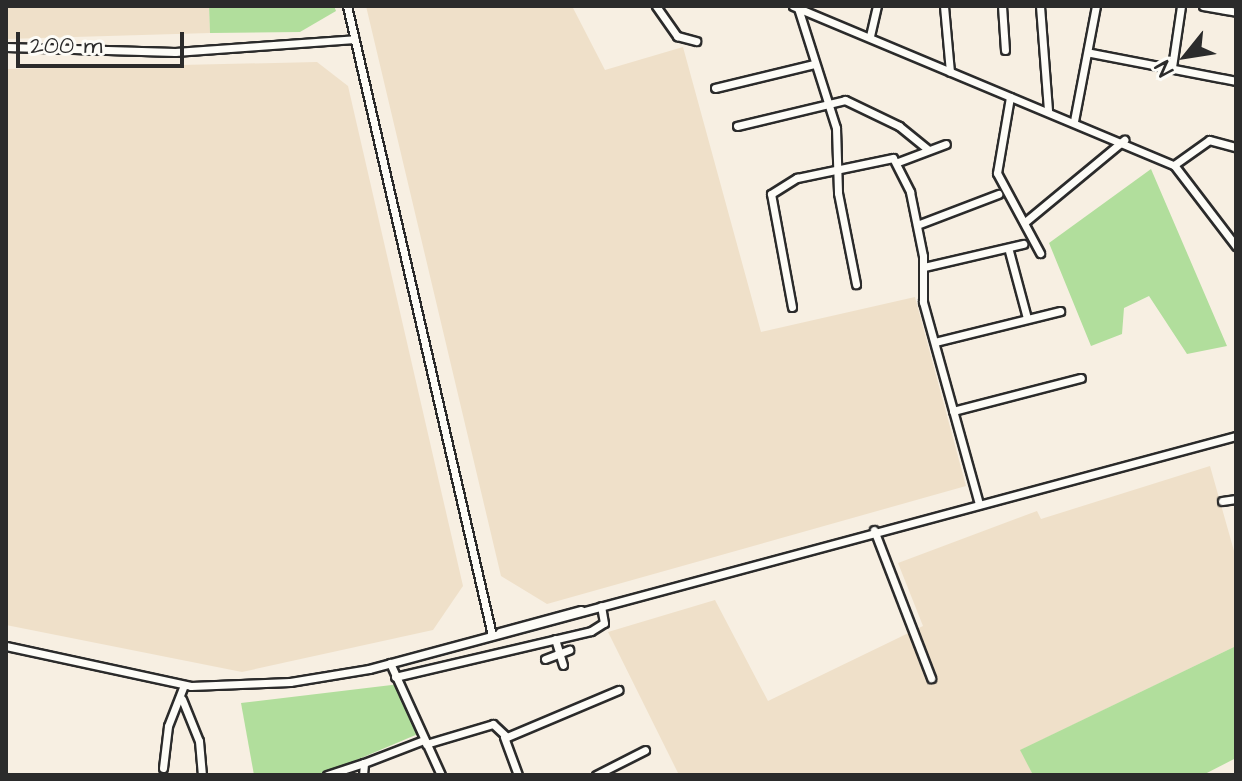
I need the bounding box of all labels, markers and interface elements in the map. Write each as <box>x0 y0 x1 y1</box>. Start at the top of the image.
scale bar <box>20 16 188 66</box>
north arrow <box>1146 16 1226 96</box>
text: 200 m <box>30 29 102 63</box>
text: N <box>1148 55 1182 82</box>

